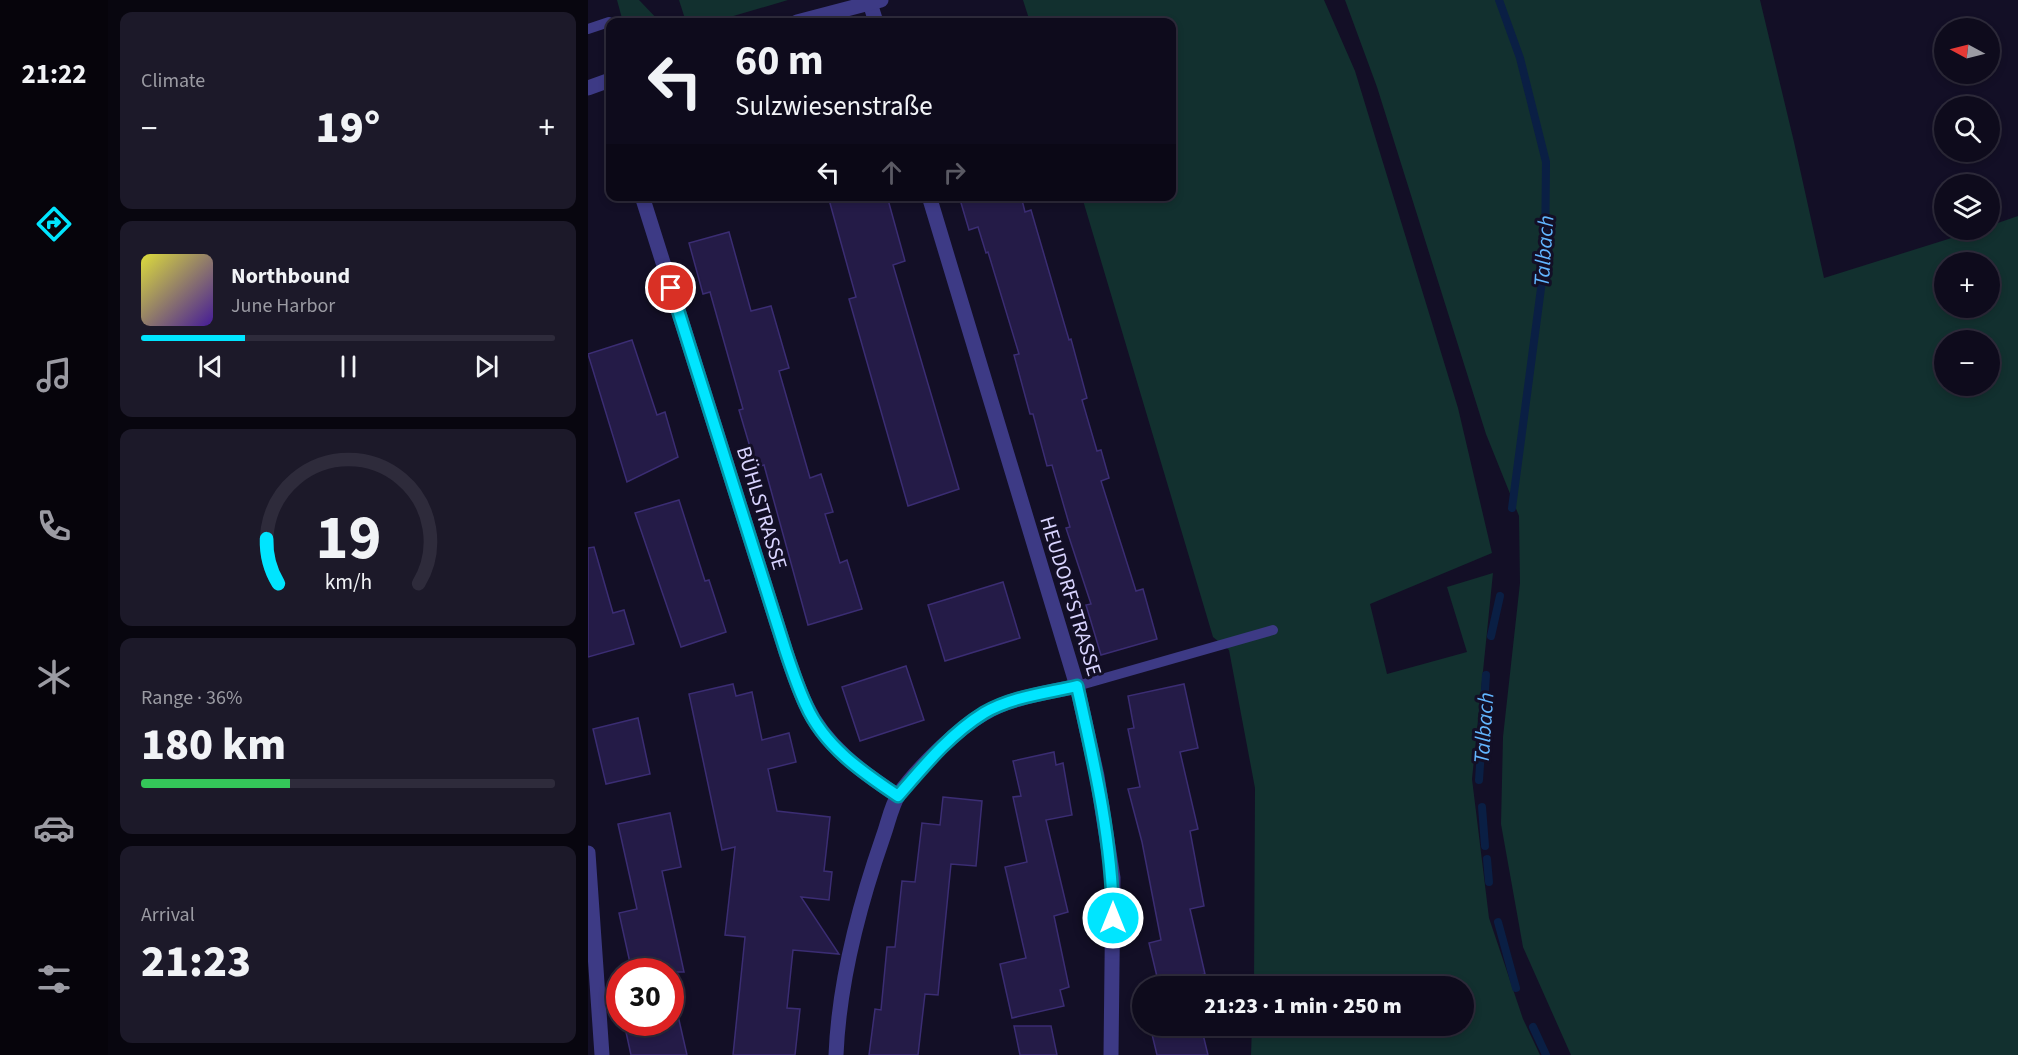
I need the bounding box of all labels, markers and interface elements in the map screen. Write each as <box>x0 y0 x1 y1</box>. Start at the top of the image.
north arrow <box>1934 18 2000 84</box>
map controls <box>1934 18 2000 396</box>
text: 60 m <box>735 31 824 91</box>
icon: left <box>636 42 714 120</box>
text: 21:22 <box>21 55 87 94</box>
text: Climate <box>141 67 205 95</box>
text: Sulzwiesenstraße <box>735 87 933 126</box>
text: 19° <box>316 96 380 160</box>
button: search <box>1934 96 2000 162</box>
text: − <box>141 105 157 152</box>
text: + <box>539 105 555 152</box>
icon: left <box>812 156 845 189</box>
icon: ahead <box>875 156 908 189</box>
icon: right <box>938 156 971 189</box>
button: layers <box>1934 174 2000 240</box>
icon: directions <box>33 203 75 245</box>
water label: Talbach <box>1526 214 1562 288</box>
button: + <box>1934 252 2000 318</box>
text: Northbound <box>231 260 350 292</box>
pin <box>645 262 696 313</box>
icon: arrive <box>654 271 687 304</box>
text: June Harbor <box>231 292 335 320</box>
button: − <box>1934 330 2000 396</box>
icon: previous <box>194 350 227 383</box>
icon: pause <box>332 350 365 383</box>
icon: next <box>470 350 503 383</box>
icon: music <box>33 354 75 396</box>
street label: BÜHLSTRASSE <box>729 442 795 574</box>
text: 19 <box>315 495 381 584</box>
icon: phone <box>33 505 75 547</box>
street label: HEUDORFSTRASSE <box>1032 512 1110 680</box>
text: km/h <box>324 568 372 599</box>
icon: climate <box>33 656 75 698</box>
text: Range · 36% <box>141 684 242 712</box>
water label: Talbach <box>1466 691 1502 765</box>
text: 180 km <box>141 713 286 777</box>
icon: car <box>33 807 75 849</box>
position arrow <box>1081 886 1145 950</box>
text: Arrival <box>141 901 195 929</box>
text: 21:23 <box>141 930 251 994</box>
icon: filters <box>33 958 75 1000</box>
speed limit sign: 30 <box>606 958 684 1036</box>
text: 21:23 · 1 min · 250 m <box>1204 990 1402 1022</box>

